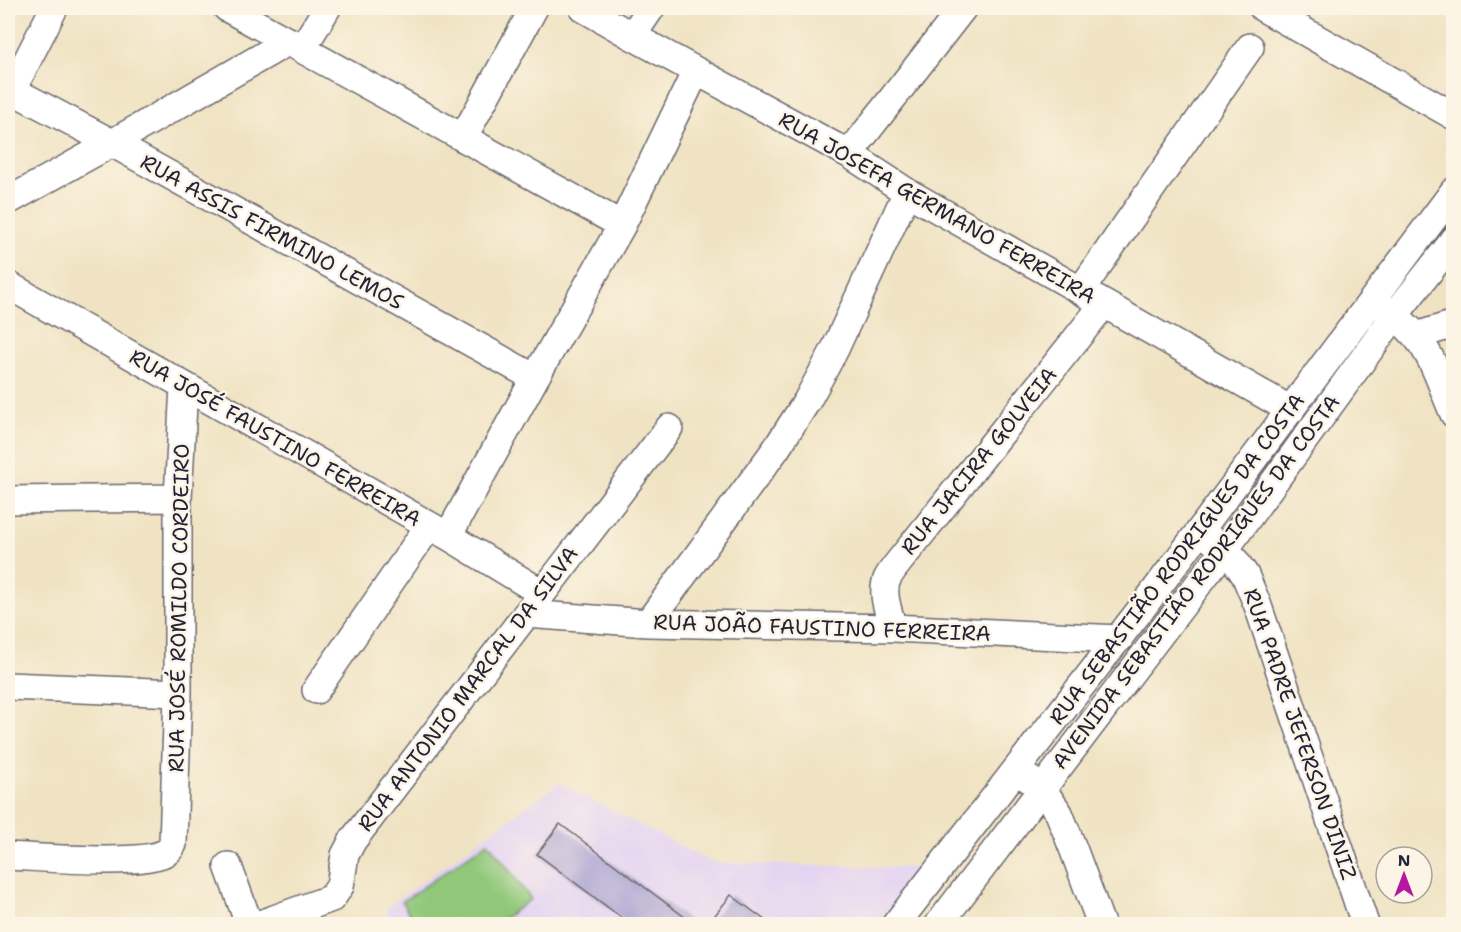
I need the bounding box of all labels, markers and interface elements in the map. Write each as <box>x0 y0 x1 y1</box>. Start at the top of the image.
street label: RUA JOSEFA GERMANO FERREIRA <box>774 106 1100 310</box>
street label: RUA ASSIS FIRMINO LEMOS <box>135 148 409 316</box>
street label: RUA JOSÉ FAUSTINO FERREIRA <box>124 342 426 533</box>
street label: RUA JACIRA GOLVEIA <box>895 361 1063 561</box>
street label: RUA SEBASTIÃO RODRIGUES DA COSTA <box>1042 387 1311 730</box>
street label: AVENIDA SEBASTIÃO RODRIGUES DA COSTA <box>1045 389 1346 775</box>
street label: RUA JOSÉ ROMILDO CORDEIRO <box>161 443 196 773</box>
street label: RUA ANTONIO MARCAL DA SILVA <box>351 541 585 837</box>
street label: RUA PADRE JEFERSON DINIZ <box>1237 585 1363 884</box>
street label: RUA JOÃO FAUSTINO FERREIRA <box>653 607 991 648</box>
north arrow <box>1374 845 1434 905</box>
text: N <box>1398 850 1410 871</box>

